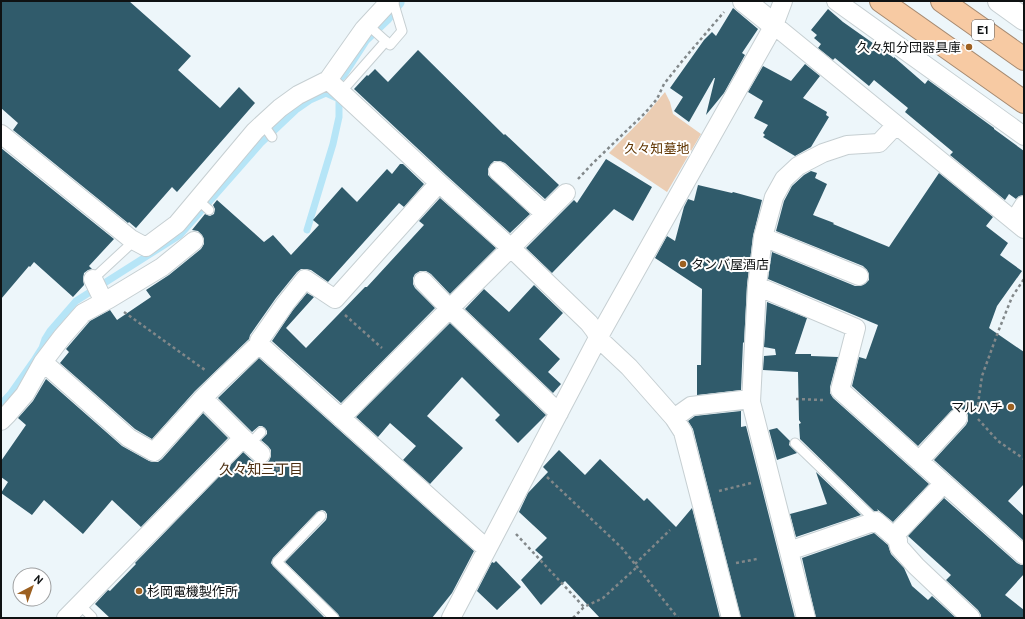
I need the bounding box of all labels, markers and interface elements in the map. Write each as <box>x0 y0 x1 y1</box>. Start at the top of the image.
road number: E1 <box>972 20 994 40</box>
place label: 久々知分団器具庫 <box>857 40 961 57</box>
marker: 久々知分団器具庫 <box>964 42 974 52</box>
park label: 久々知墓地 <box>624 141 690 158</box>
place label: タンバ屋酒店 <box>691 258 769 274</box>
marker: タンバ屋酒店 <box>678 259 688 269</box>
place label: マルハチ <box>951 401 1003 417</box>
marker: マルハチ <box>1006 402 1016 412</box>
district label: 久々知三丁目 <box>219 462 303 479</box>
north arrow <box>12 567 52 607</box>
text: N <box>30 572 45 588</box>
place label: 杉岡電機製作所 <box>147 584 238 601</box>
marker: 杉岡電機製作所 <box>134 586 144 596</box>

